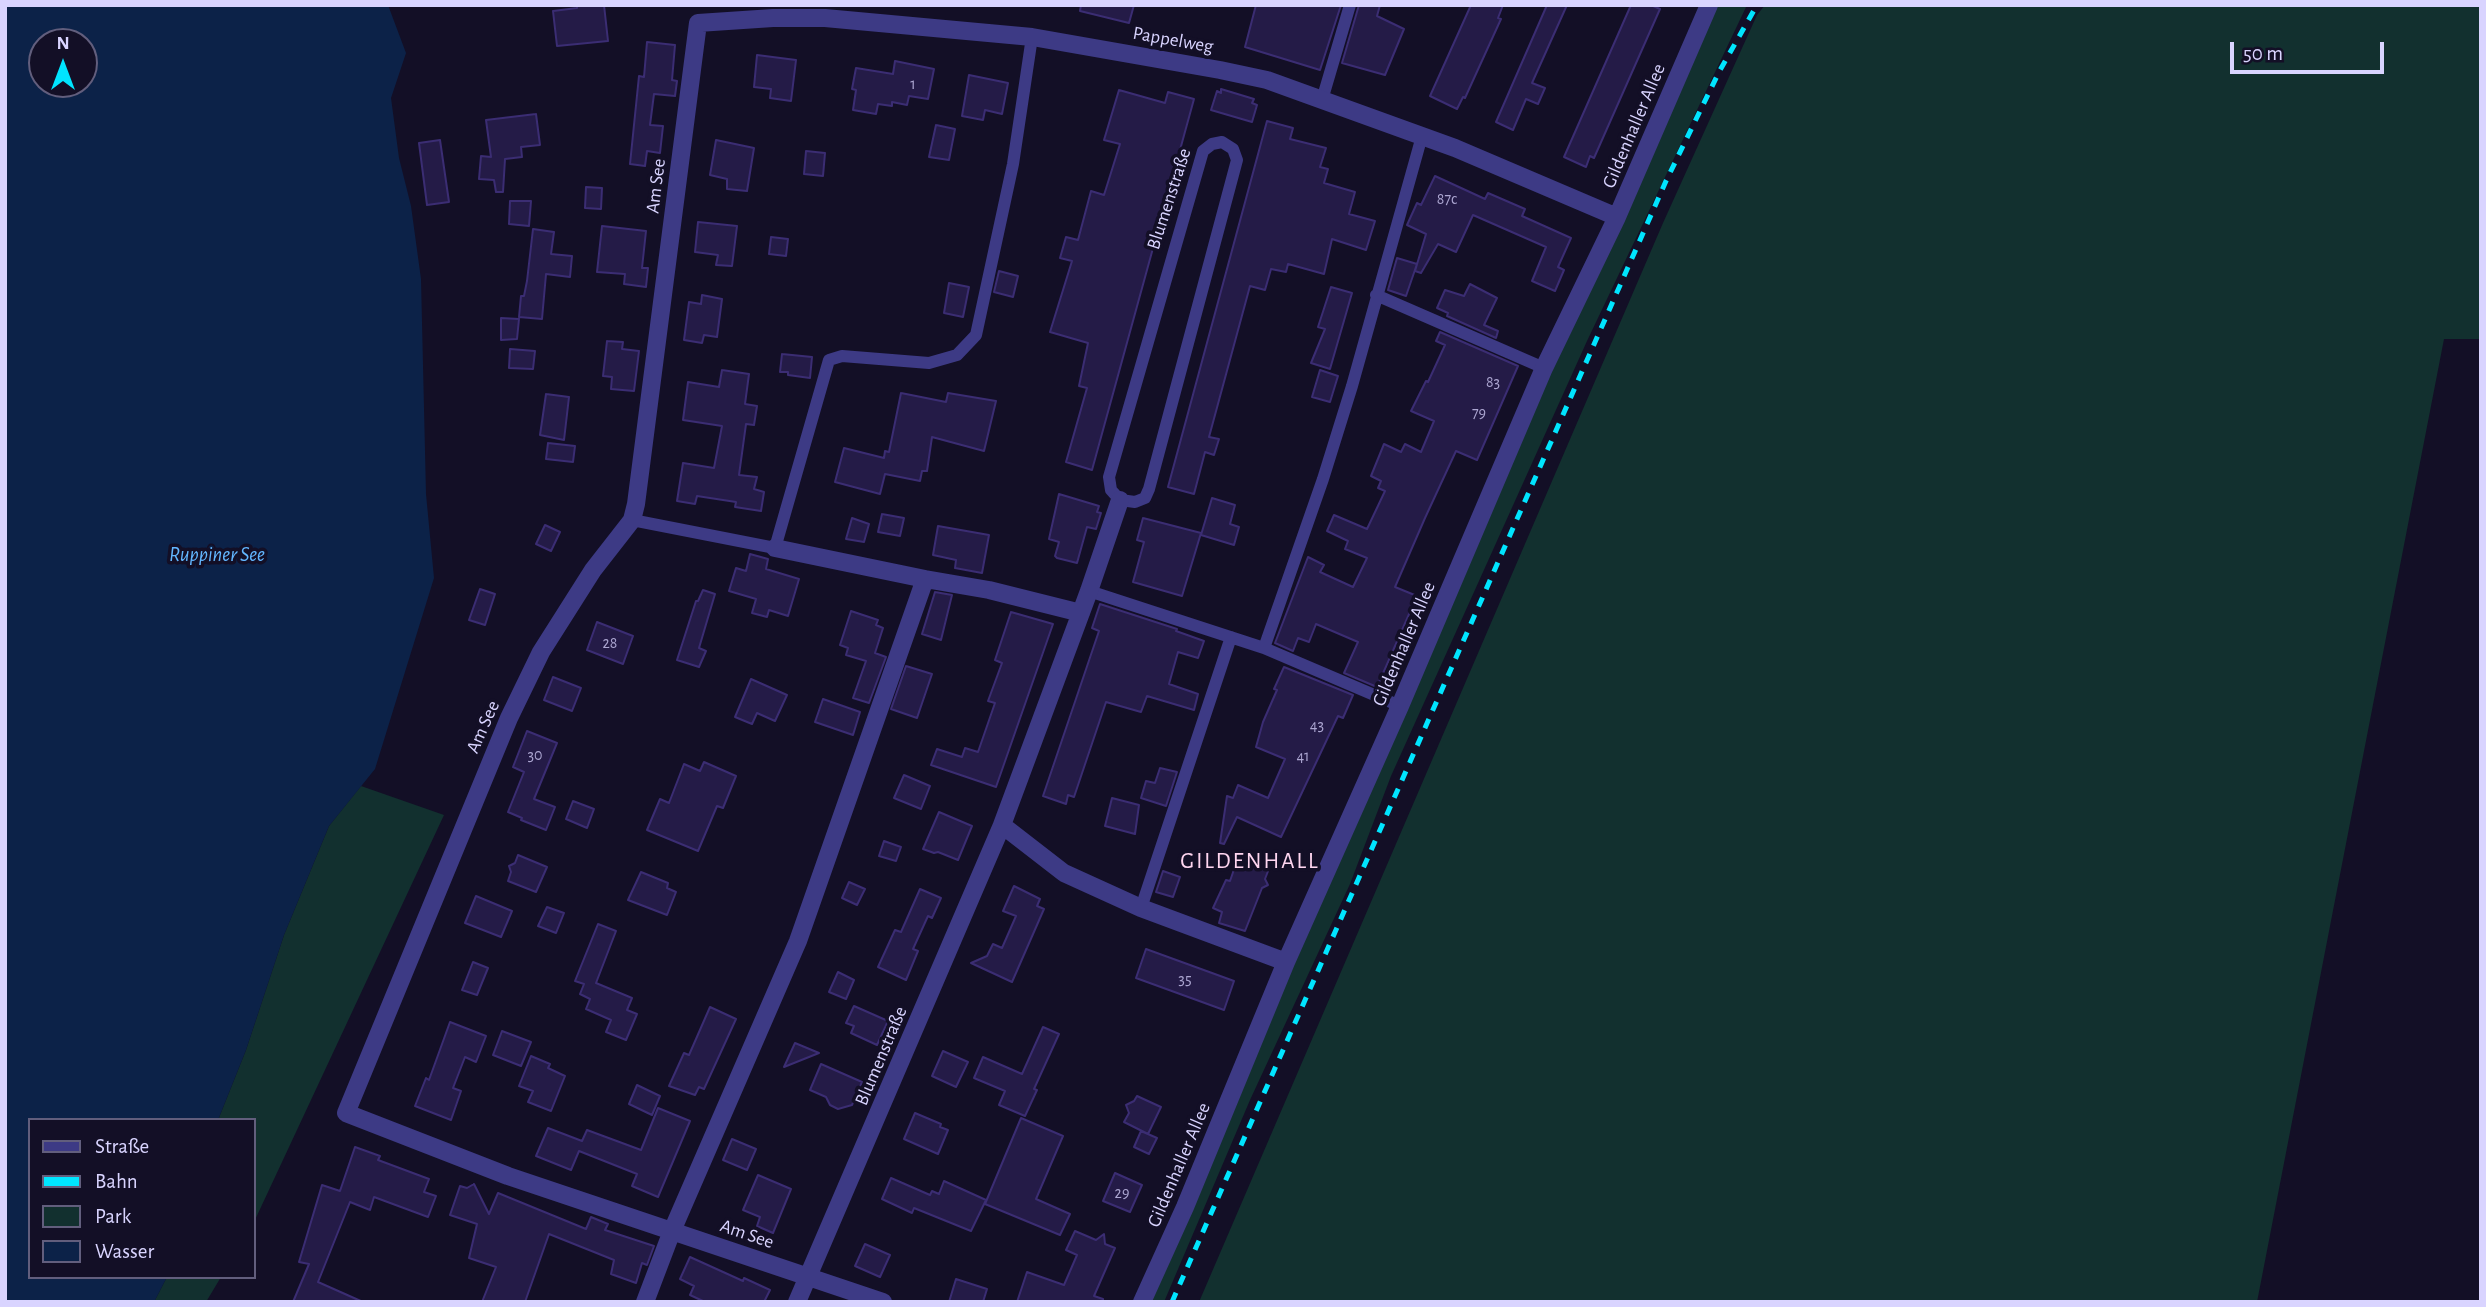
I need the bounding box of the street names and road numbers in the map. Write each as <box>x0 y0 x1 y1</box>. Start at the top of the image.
street label: Pappelweg <box>1131 22 1215 58</box>
street label: Gildenhaller Allee <box>1598 60 1670 192</box>
street label: Blumenstraße <box>1142 145 1196 253</box>
street label: Am See <box>641 157 671 215</box>
street label: Gildenhaller Allee <box>1368 578 1440 710</box>
street label: Am See <box>461 697 505 757</box>
street label: Blumenstraße <box>850 1003 912 1109</box>
street label: Gildenhaller Allee <box>1143 1099 1215 1231</box>
street label: Am See <box>717 1214 777 1254</box>

